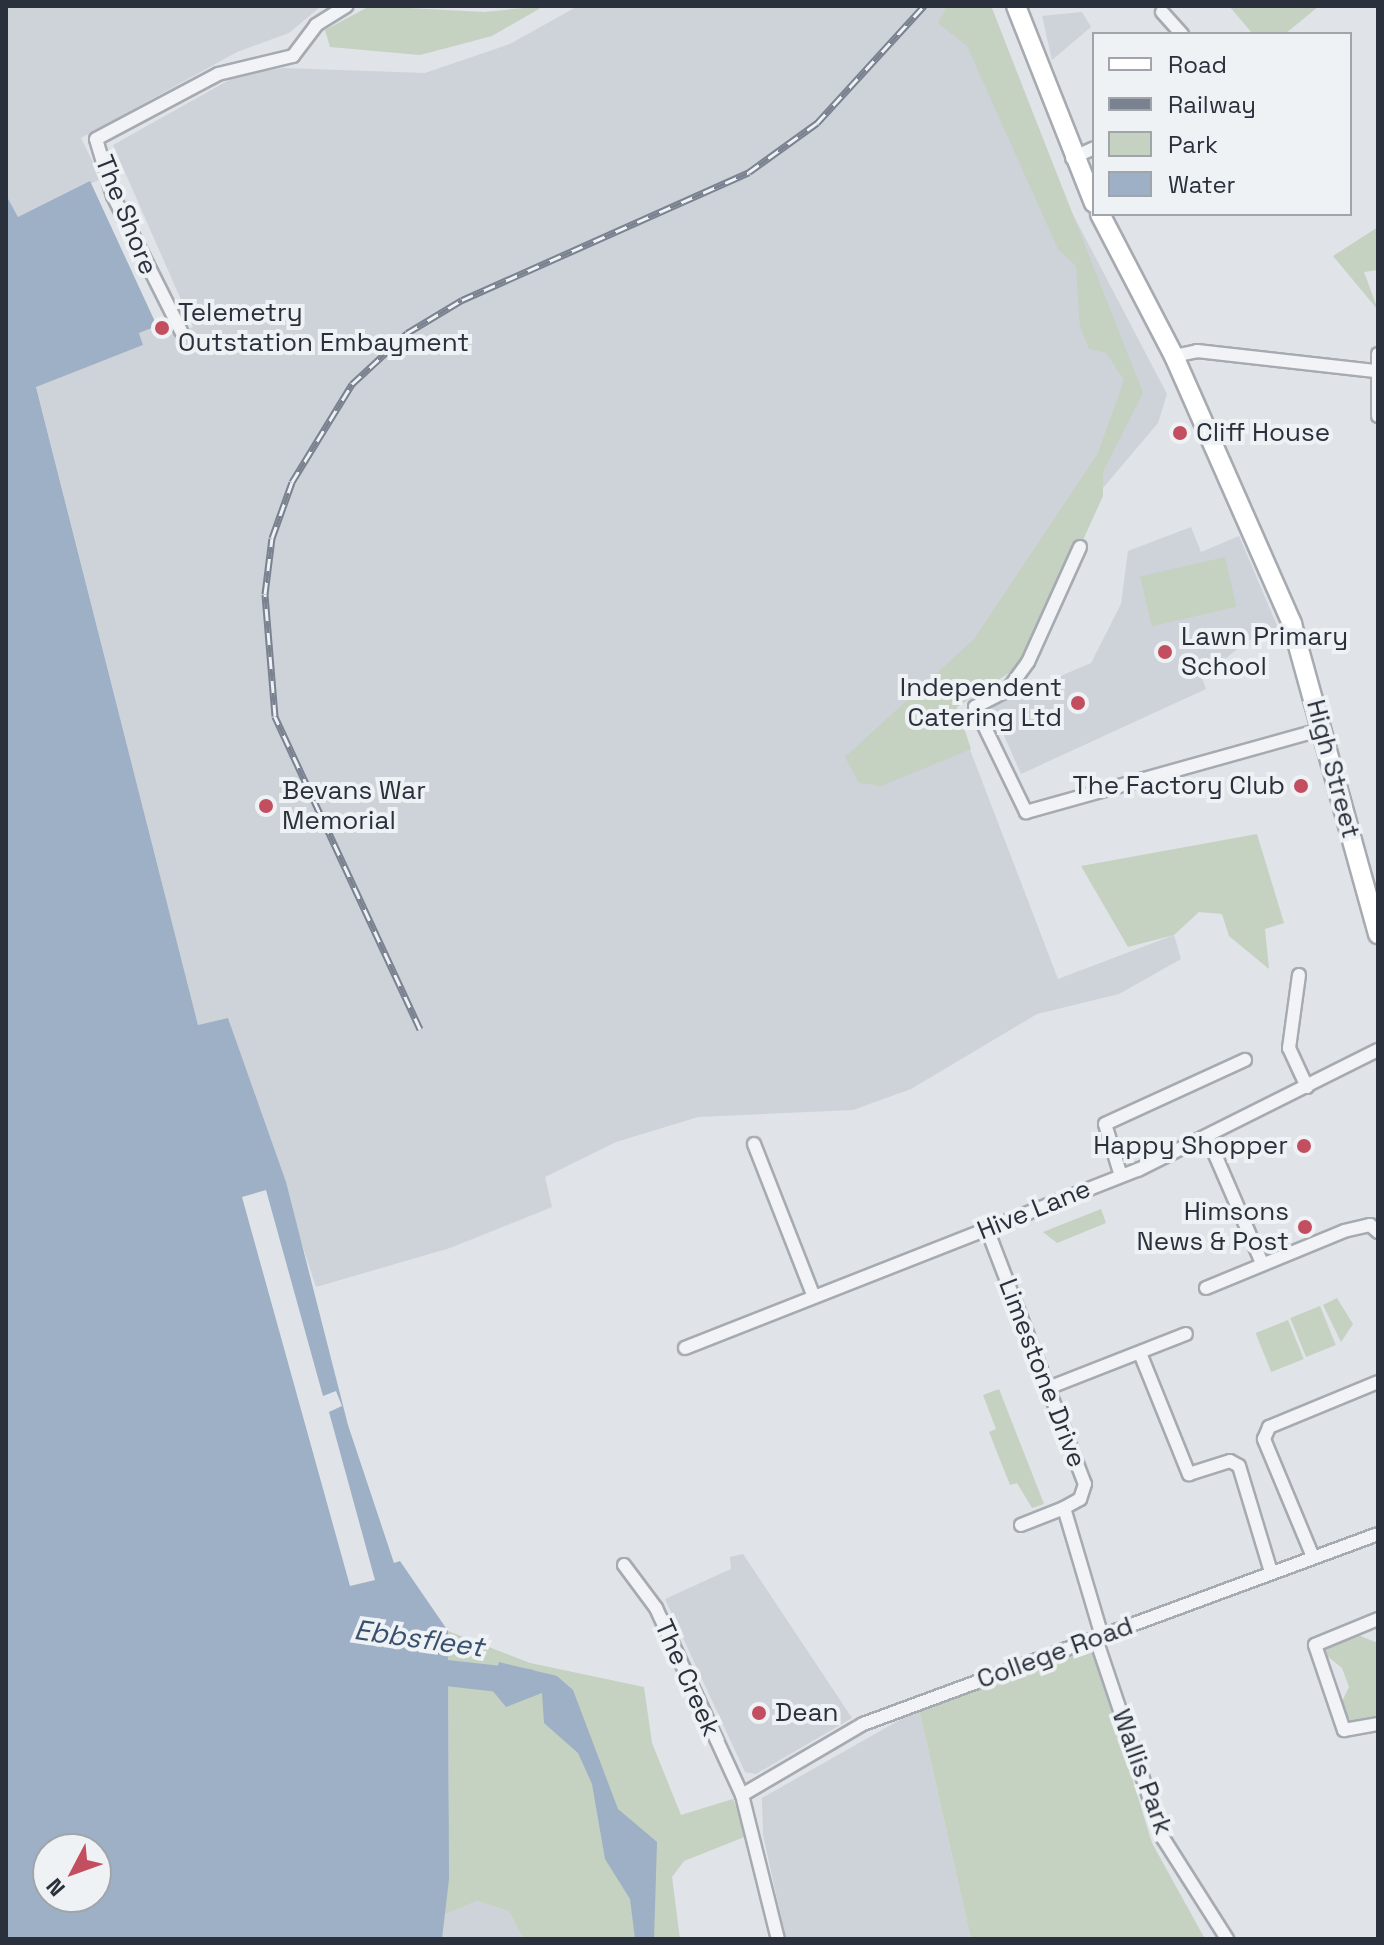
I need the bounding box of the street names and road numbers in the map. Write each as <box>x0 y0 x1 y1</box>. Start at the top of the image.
street label: The Shore <box>88 151 164 279</box>
street label: High Street <box>1300 696 1366 842</box>
street label: Hive Lane <box>973 1173 1095 1247</box>
street label: Limestone Drive <box>992 1274 1092 1472</box>
street label: College Road <box>973 1610 1137 1696</box>
street label: The Creek <box>648 1615 726 1741</box>
street label: Wallis Park <box>1105 1705 1179 1839</box>

